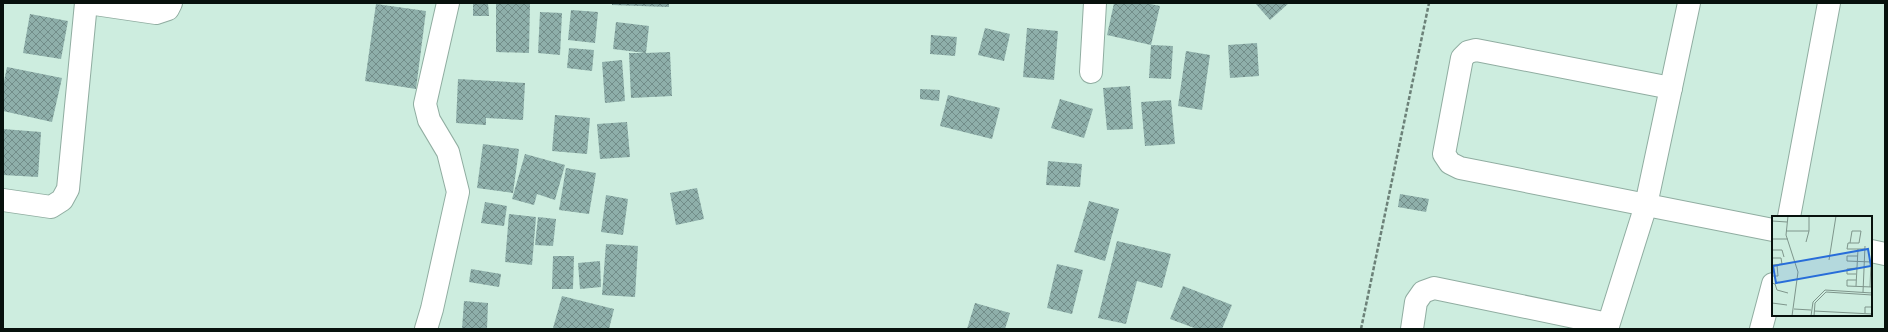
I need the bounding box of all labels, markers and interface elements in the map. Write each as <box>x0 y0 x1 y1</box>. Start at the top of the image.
inset map <box>1772 216 1872 316</box>

